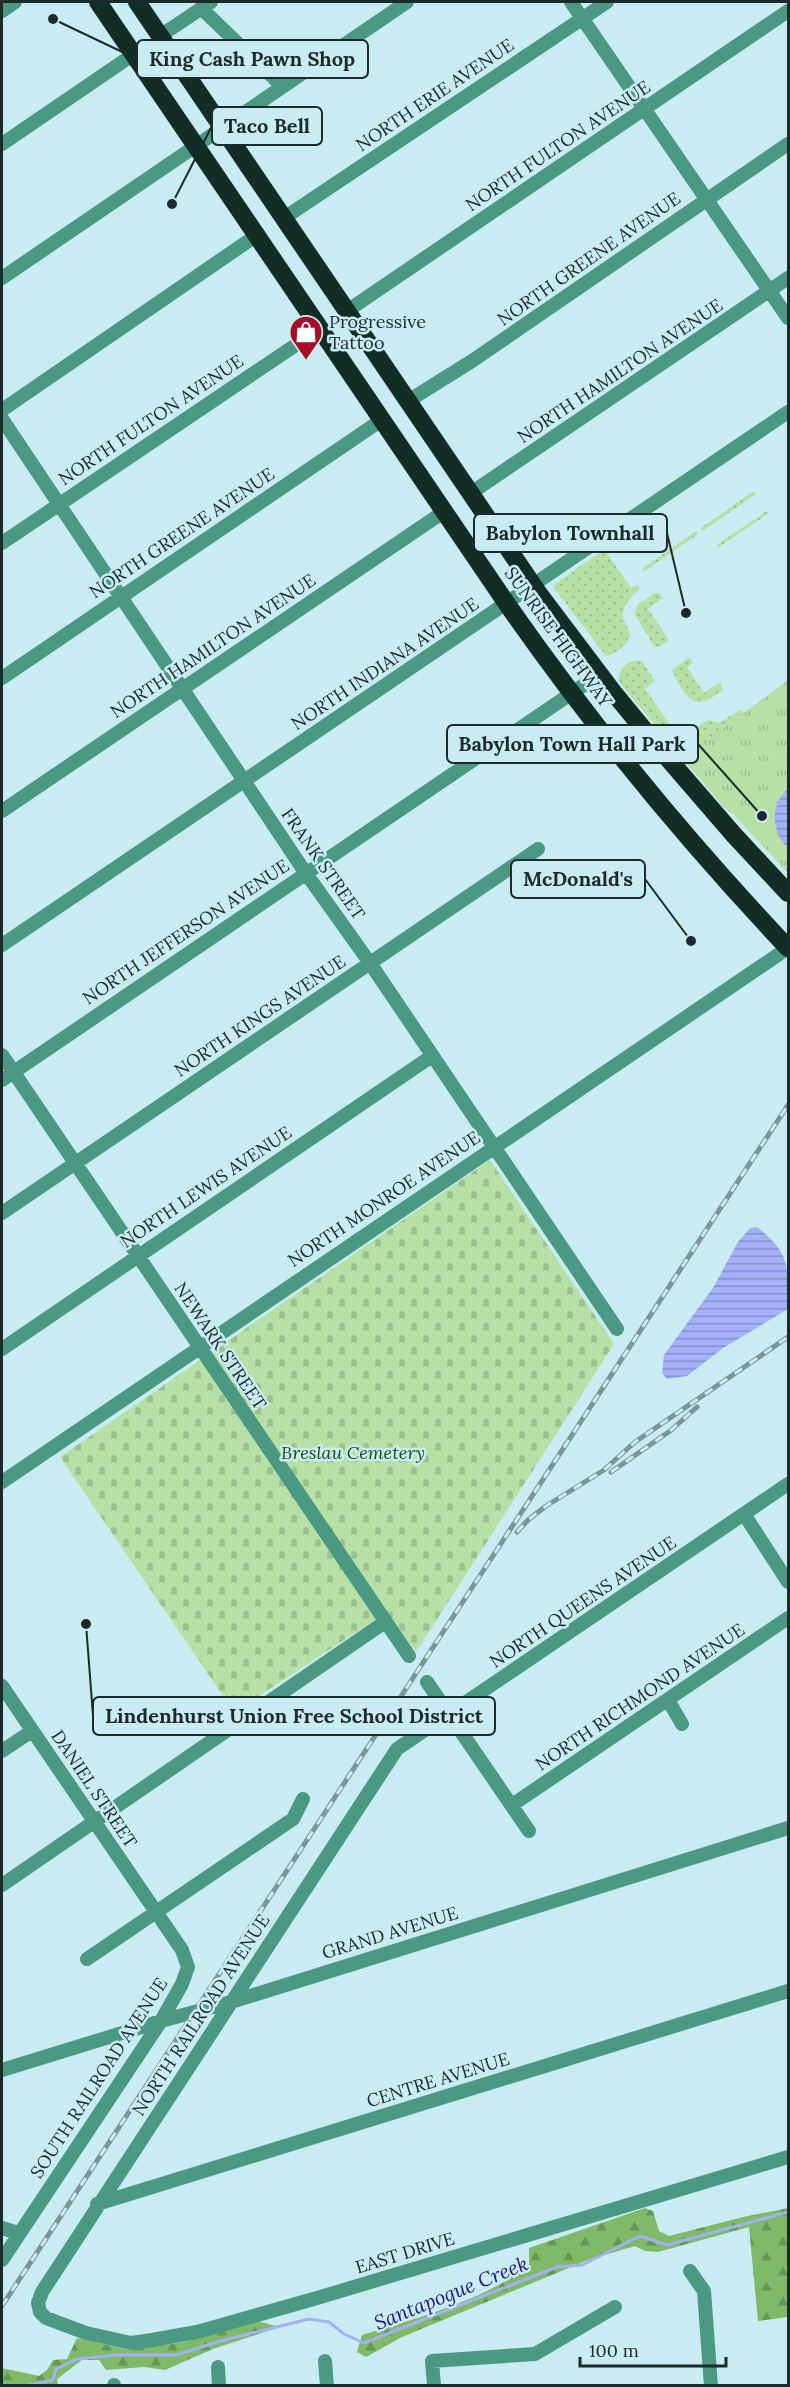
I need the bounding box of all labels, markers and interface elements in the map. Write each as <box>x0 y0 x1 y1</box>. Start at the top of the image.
street label: NORTH ERIE AVENUE <box>351 33 518 156</box>
callout: King Cash Pawn Shop <box>137 40 368 78</box>
text: King Cash Pawn Shop <box>149 46 355 71</box>
street label: NORTH FULTON AVENUE <box>461 75 655 216</box>
callout: Taco Bell <box>212 107 322 145</box>
text: Taco Bell <box>224 113 310 138</box>
street label: NORTH GREENE AVENUE <box>493 187 685 331</box>
street label: NORTH HAMILTON AVENUE <box>513 293 727 448</box>
place label: Progressive Tattoo <box>329 310 426 354</box>
shop icon: Progressive Tattoo <box>288 314 324 361</box>
street label: NORTH FULTON AVENUE <box>54 349 248 490</box>
street label: NORTH GREENE AVENUE <box>85 462 279 603</box>
callout: Babylon Townhall <box>474 514 667 552</box>
text: Babylon Townhall <box>486 520 655 545</box>
street label: SUNRISE HIGHWAY <box>500 562 617 712</box>
street label: NORTH HAMILTON AVENUE <box>106 568 320 723</box>
street label: NORTH INDIANA AVENUE <box>287 592 483 735</box>
callout: Babylon Town Hall Park <box>447 725 698 763</box>
text: Babylon Town Hall Park <box>458 731 686 756</box>
street label: FRANK STREET <box>276 803 371 924</box>
street label: NORTH JEFFERSON AVENUE <box>78 854 293 1009</box>
callout: McDonald's <box>511 860 645 898</box>
text: McDonald's <box>523 866 633 891</box>
street label: NORTH KINGS AVENUE <box>170 950 350 1082</box>
street label: NORTH LEWIS AVENUE <box>116 1121 296 1253</box>
street label: NORTH MONROE AVENUE <box>283 1126 484 1272</box>
street label: NEWARK STREET <box>169 1278 272 1414</box>
park label: Breslau Cemetery <box>281 1441 425 1464</box>
street label: NORTH QUEENS AVENUE <box>485 1531 680 1673</box>
street label: NORTH RICHMOND AVENUE <box>531 1618 749 1775</box>
callout: Lindenhurst Union Free School District <box>93 1697 495 1735</box>
text: Lindenhurst Union Free School District <box>105 1703 484 1728</box>
street label: DANIEL STREET <box>46 1725 143 1853</box>
street label: GRAND AVENUE <box>319 1901 461 1964</box>
street label: NORTH RAILROAD AVENUE <box>127 1910 274 2120</box>
street label: SOUTH RAILROAD AVENUE <box>25 1973 172 2182</box>
street label: CENTRE AVENUE <box>364 2047 512 2112</box>
street label: EAST DRIVE <box>353 2227 457 2278</box>
water label: Santapogue Creek <box>370 2250 531 2335</box>
scale bar <box>580 2330 726 2368</box>
text: 100 m <box>589 2339 639 2362</box>

